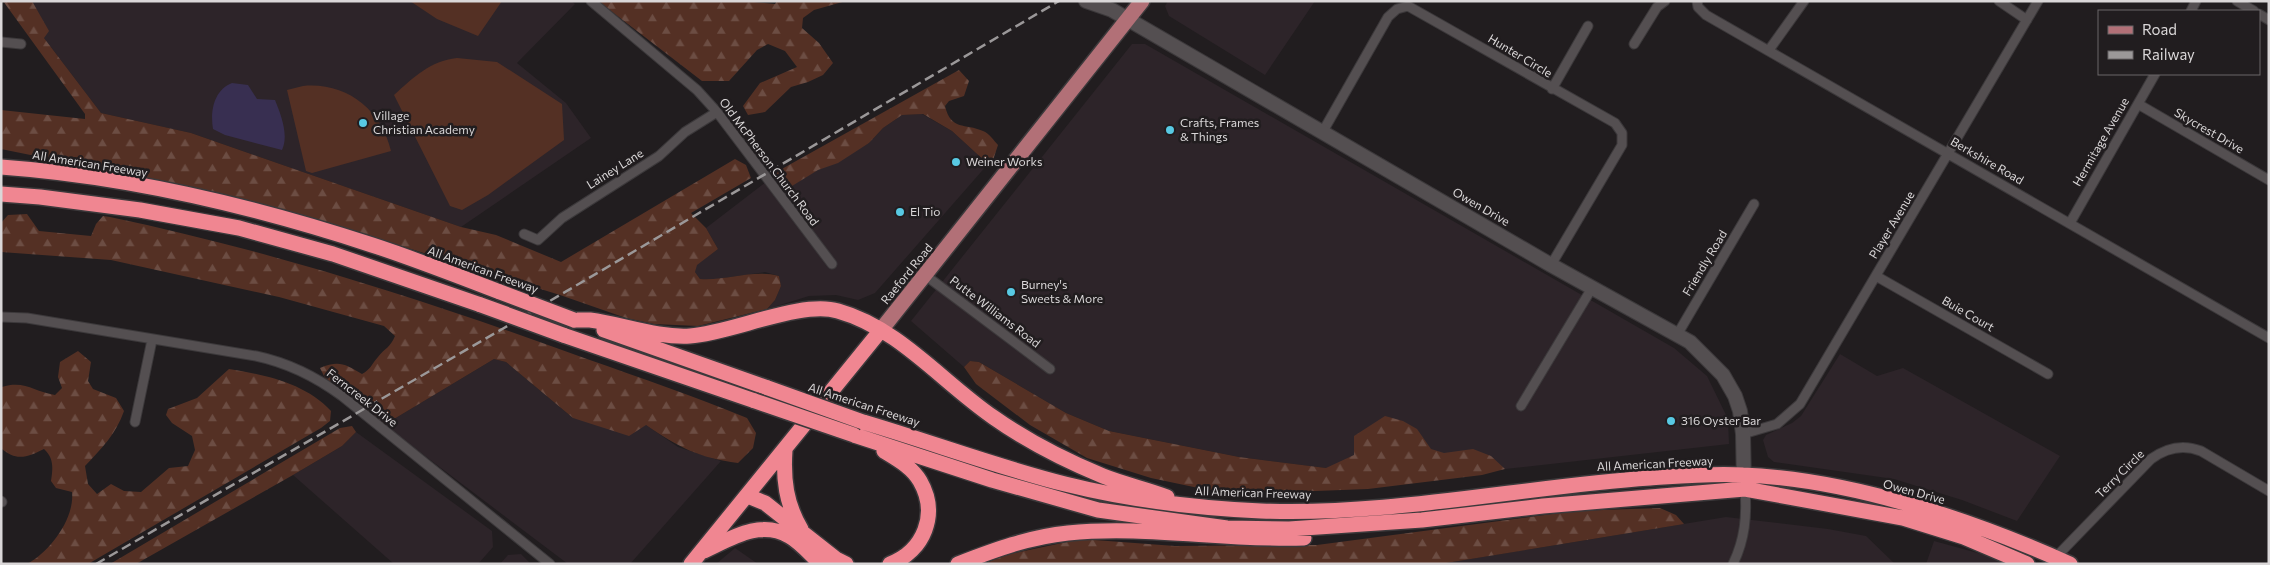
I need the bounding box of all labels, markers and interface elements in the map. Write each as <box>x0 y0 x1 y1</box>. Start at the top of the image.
legend <box>2098 10 2260 75</box>
text: Road <box>2142 20 2177 38</box>
street label: Hunter Circle <box>1486 31 1555 80</box>
text: Railway <box>2142 45 2195 63</box>
street label: Old McPherson Church Road <box>717 95 822 228</box>
street label: Hermitage Avenue <box>2069 95 2131 188</box>
street label: Skycrest Drive <box>2172 105 2247 156</box>
place label: Village Christian Academy <box>373 108 475 136</box>
place label: Crafts, Frames & Things <box>1180 115 1259 143</box>
marker: Village Christian Academy <box>357 117 369 129</box>
marker: Crafts, Frames & Things <box>1164 124 1176 136</box>
street label: Berkshire Road <box>1948 134 2027 187</box>
street label: Lainey Lane <box>584 145 645 191</box>
street label: All American Freeway <box>31 147 149 179</box>
place label: Weiner Works <box>966 154 1042 168</box>
marker: Weiner Works <box>950 156 962 168</box>
street label: Owen Drive <box>1450 184 1513 228</box>
street label: Player Avenue <box>1866 188 1917 261</box>
place label: El Tio <box>910 204 940 218</box>
marker: El Tio <box>894 206 906 218</box>
street label: Friendly Road <box>1679 227 1729 298</box>
street label: Raeford Road <box>878 240 935 307</box>
street label: All American Freeway <box>426 243 541 296</box>
street label: Putte Williams Road <box>948 273 1044 350</box>
place label: Burney's Sweets & More <box>1021 277 1103 305</box>
marker: Burney's Sweets & More <box>1005 286 1017 298</box>
street label: Buie Court <box>1940 293 1997 334</box>
street label: Ferncreek Drive <box>325 365 401 429</box>
street label: All American Freeway <box>807 379 922 429</box>
place label: 316 Oyster Bar <box>1681 413 1761 427</box>
marker: 316 Oyster Bar <box>1665 415 1677 427</box>
street label: Terry Circle <box>2092 446 2146 500</box>
street label: All American Freeway <box>1596 453 1714 473</box>
street label: Owen Drive <box>1882 476 1947 506</box>
street label: All American Freeway <box>1194 483 1312 501</box>

